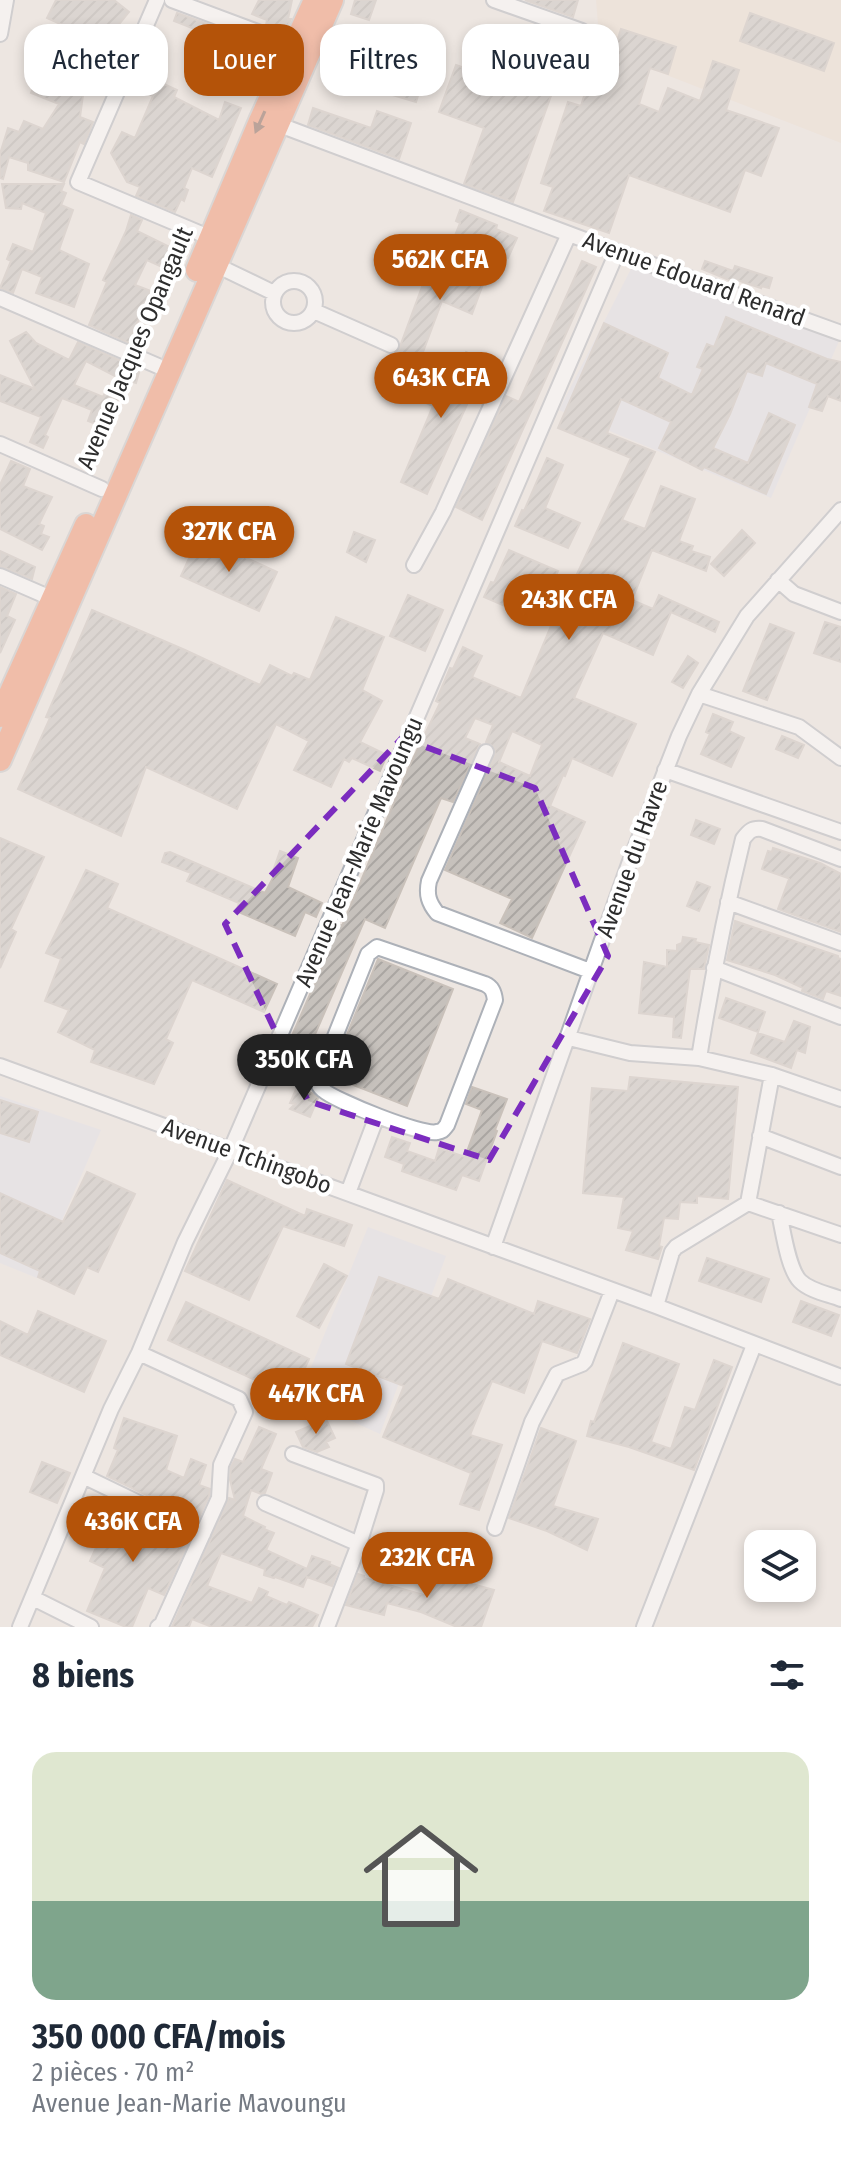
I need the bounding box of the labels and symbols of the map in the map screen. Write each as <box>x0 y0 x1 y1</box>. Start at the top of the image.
one-way arrow <box>253 110 266 134</box>
street label: Avenue Jacques Opangault <box>71 223 199 473</box>
street label: Avenue Edouard Renard <box>579 226 809 332</box>
pin: 562K CFA <box>357 234 523 302</box>
pin: 643K CFA <box>358 352 524 420</box>
pin: 327K CFA <box>146 506 312 574</box>
pin: 243K CFA <box>486 574 652 642</box>
street label: Avenue Jean-Marie Mavoungu <box>289 713 429 991</box>
street label: Avenue du Havre <box>591 777 673 941</box>
pin: 350K CFA <box>221 1034 387 1102</box>
street label: Avenue Tchingobo <box>159 1112 335 1200</box>
pin: 447K CFA <box>233 1368 399 1436</box>
pin: 436K CFA <box>50 1496 216 1564</box>
pin: 232K CFA <box>344 1532 510 1600</box>

